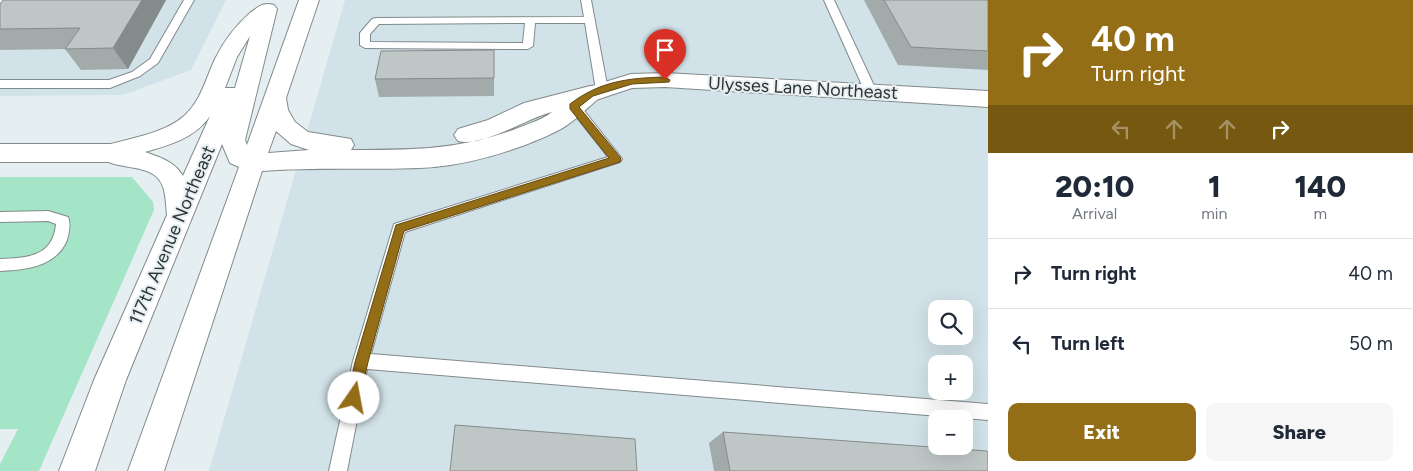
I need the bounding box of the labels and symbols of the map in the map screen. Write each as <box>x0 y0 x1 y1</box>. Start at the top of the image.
pin <box>644 29 686 80</box>
street label: Ulysses Lane Northeast <box>708 72 899 104</box>
street label: 117th Avenue Northeast <box>124 142 220 328</box>
position arrow <box>327 371 379 423</box>

